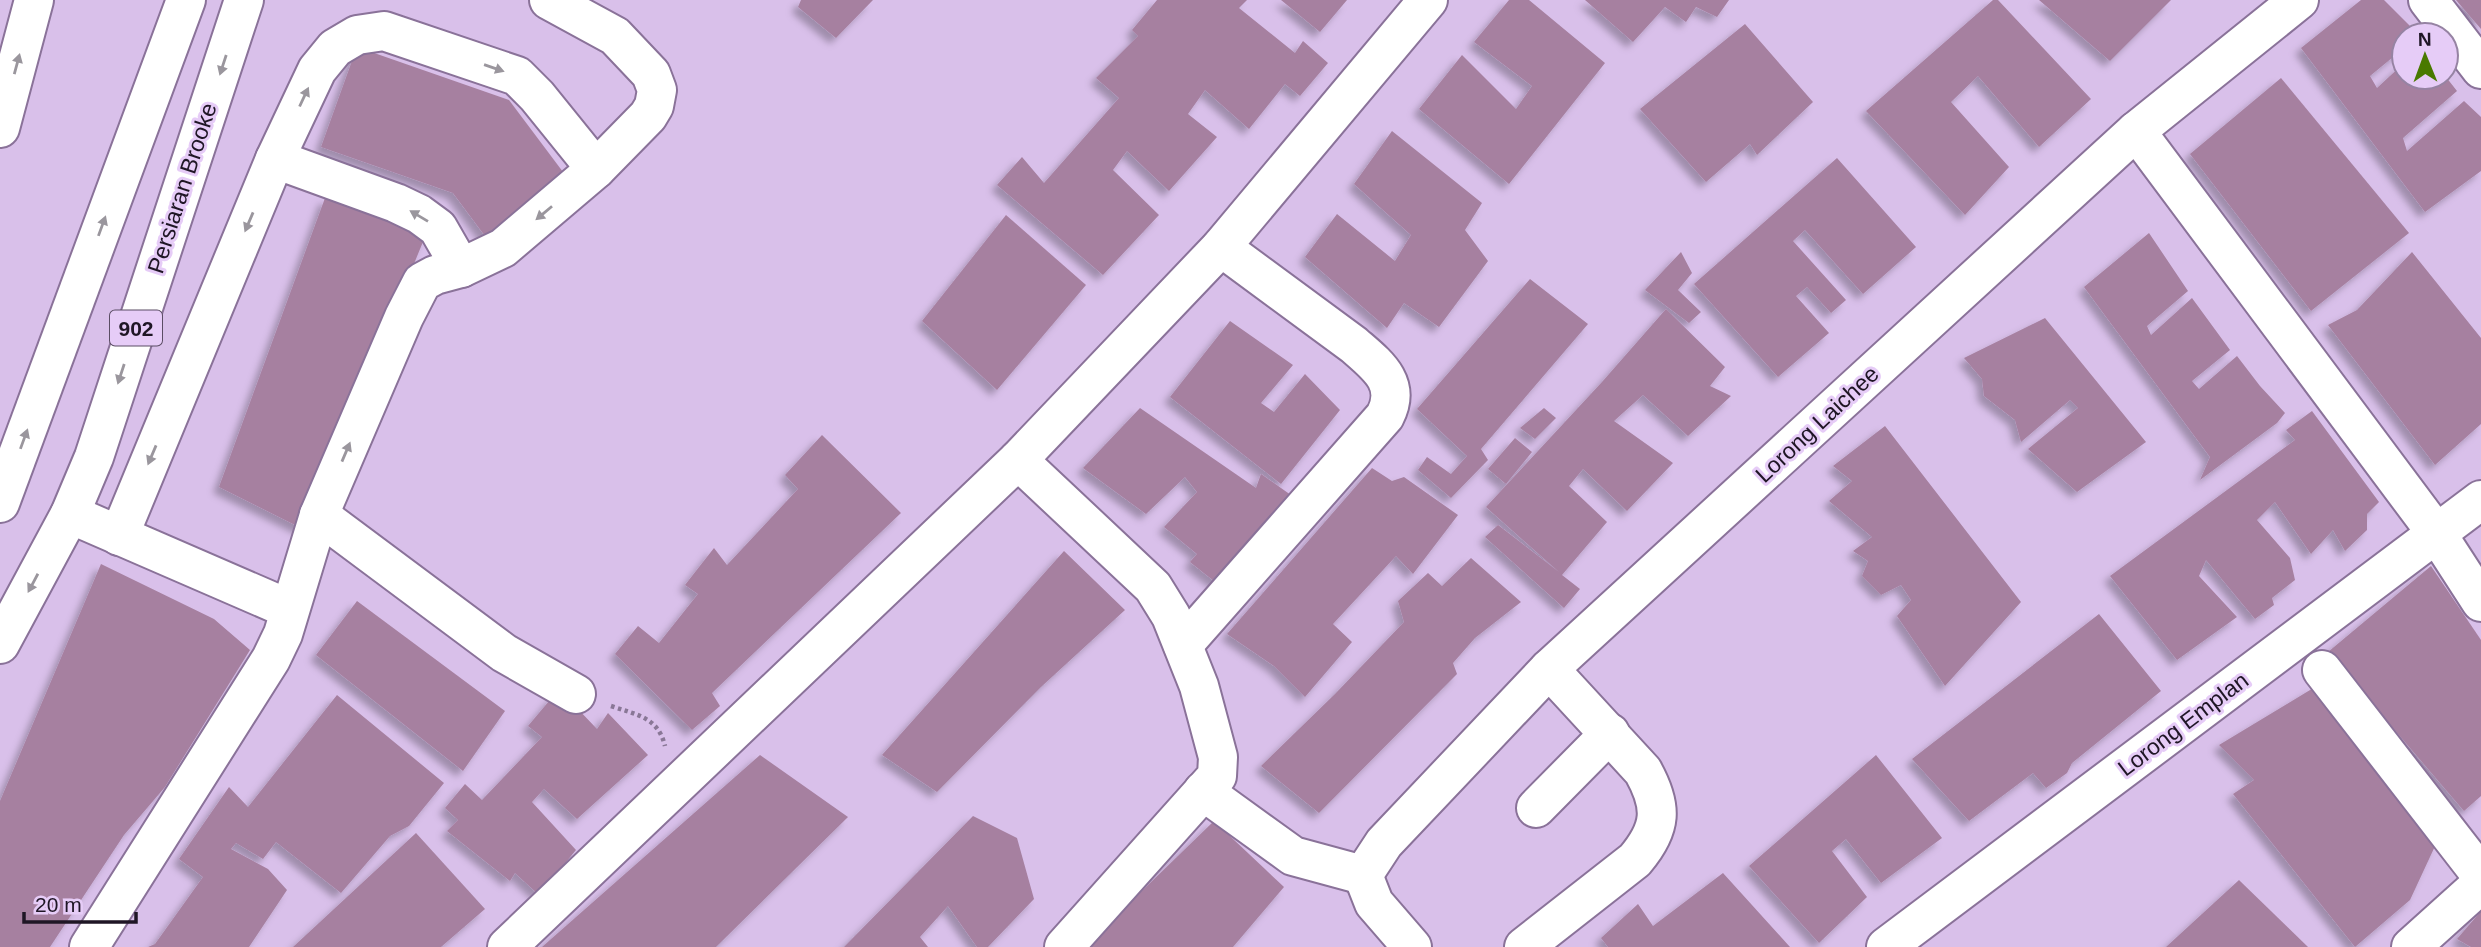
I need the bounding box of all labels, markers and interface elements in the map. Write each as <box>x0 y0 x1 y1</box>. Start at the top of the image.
north arrow <box>2390 21 2460 91</box>
text: N <box>2418 29 2432 50</box>
one-way arrow <box>12 53 22 74</box>
one-way arrow <box>217 54 227 75</box>
one-way arrow <box>484 64 505 74</box>
one-way arrow <box>298 87 310 107</box>
street label: Persiaran Brooke <box>142 99 222 277</box>
one-way arrow <box>535 205 553 221</box>
one-way arrow <box>409 209 428 222</box>
one-way arrow <box>243 212 255 232</box>
one-way arrow <box>97 215 108 236</box>
road number: 902 <box>110 310 162 346</box>
street label: Lorong Laichee <box>1750 360 1884 488</box>
one-way arrow <box>115 364 126 385</box>
one-way arrow <box>18 429 29 450</box>
one-way arrow <box>340 442 352 462</box>
one-way arrow <box>147 444 158 465</box>
one-way arrow <box>27 573 39 593</box>
street label: Lorong Emplan <box>2113 667 2253 781</box>
scale bar <box>24 880 136 924</box>
text: 20 m <box>35 893 82 916</box>

